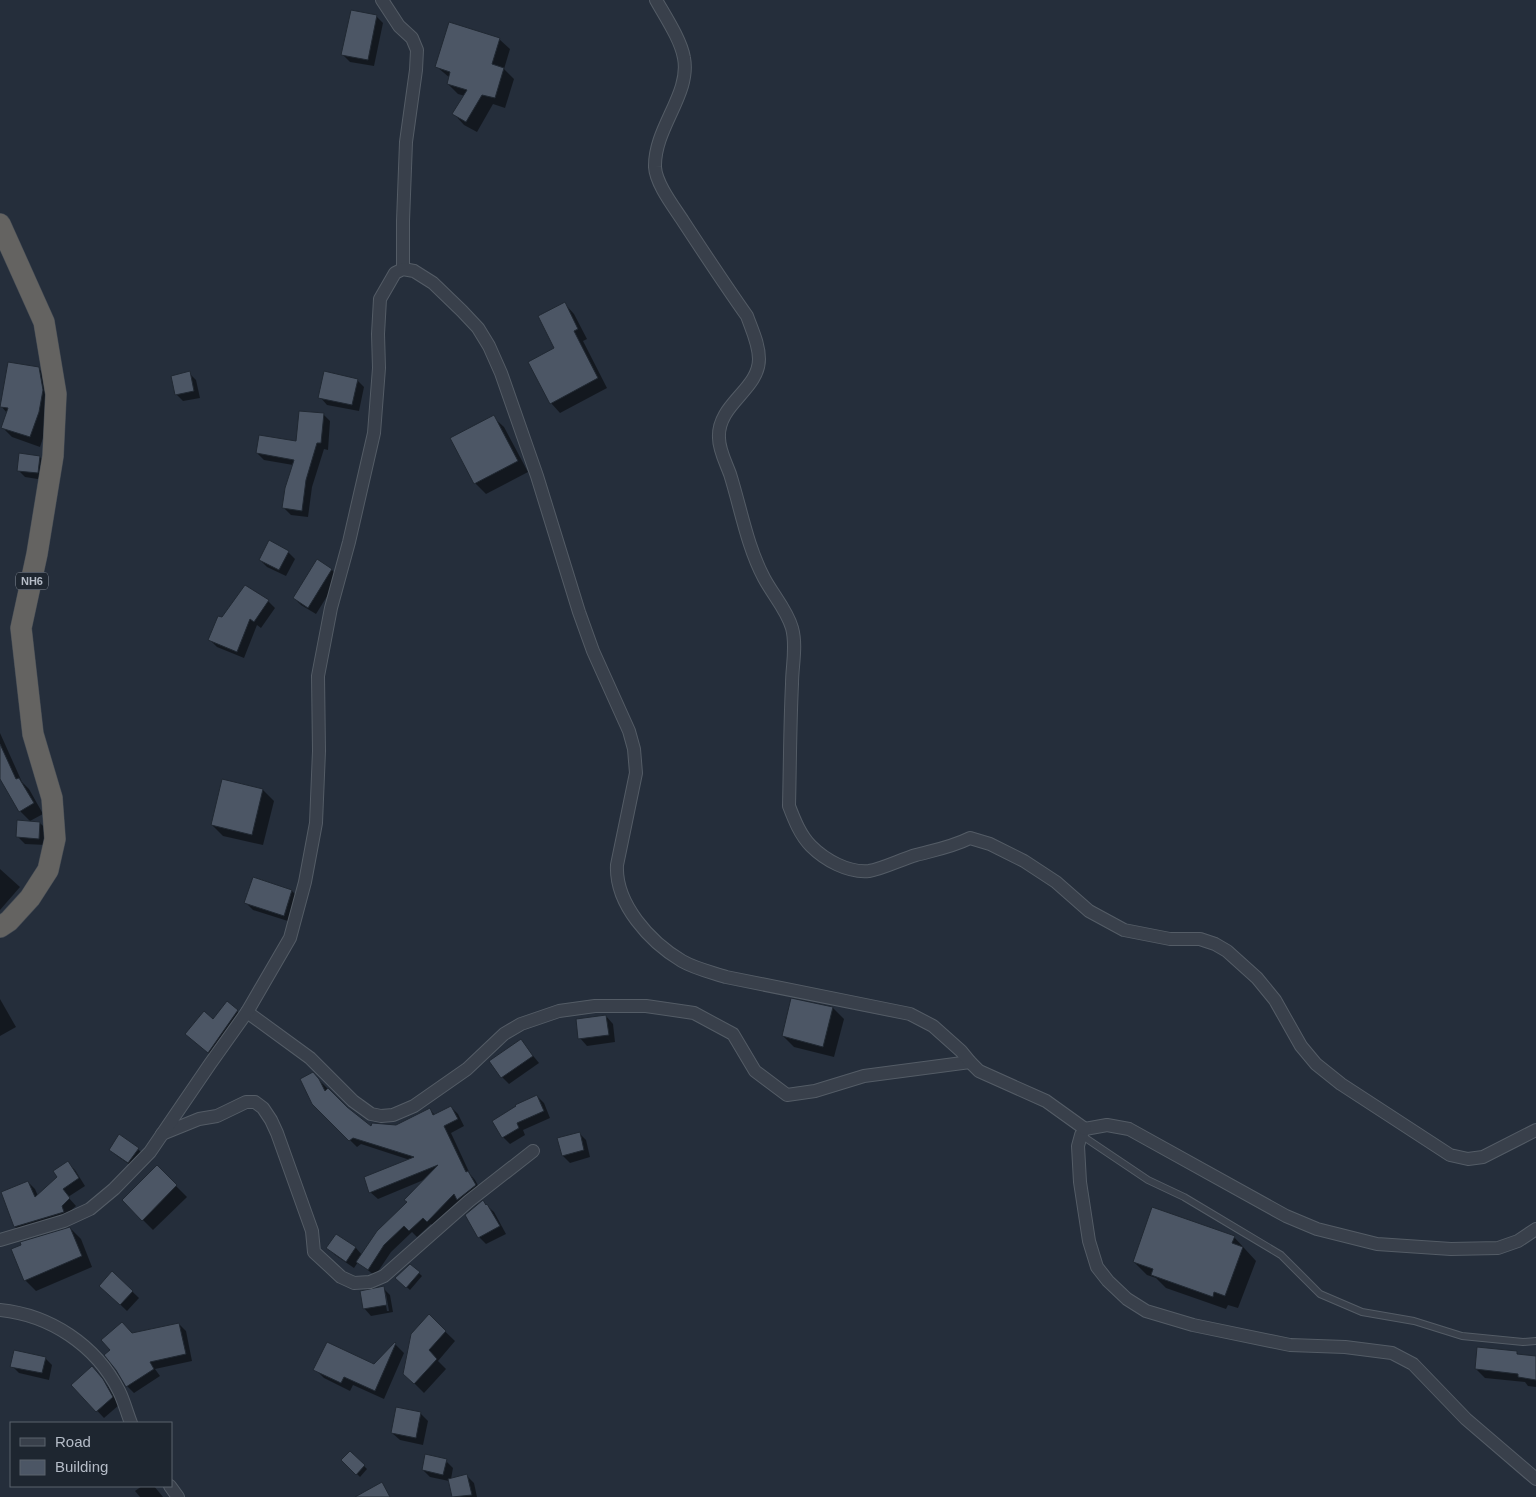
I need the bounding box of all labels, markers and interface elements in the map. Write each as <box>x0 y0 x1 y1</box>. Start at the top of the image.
road number: NH6 <box>16 572 48 590</box>
legend <box>10 1422 172 1487</box>
text: Road <box>55 1433 91 1450</box>
text: Building <box>55 1458 108 1475</box>

